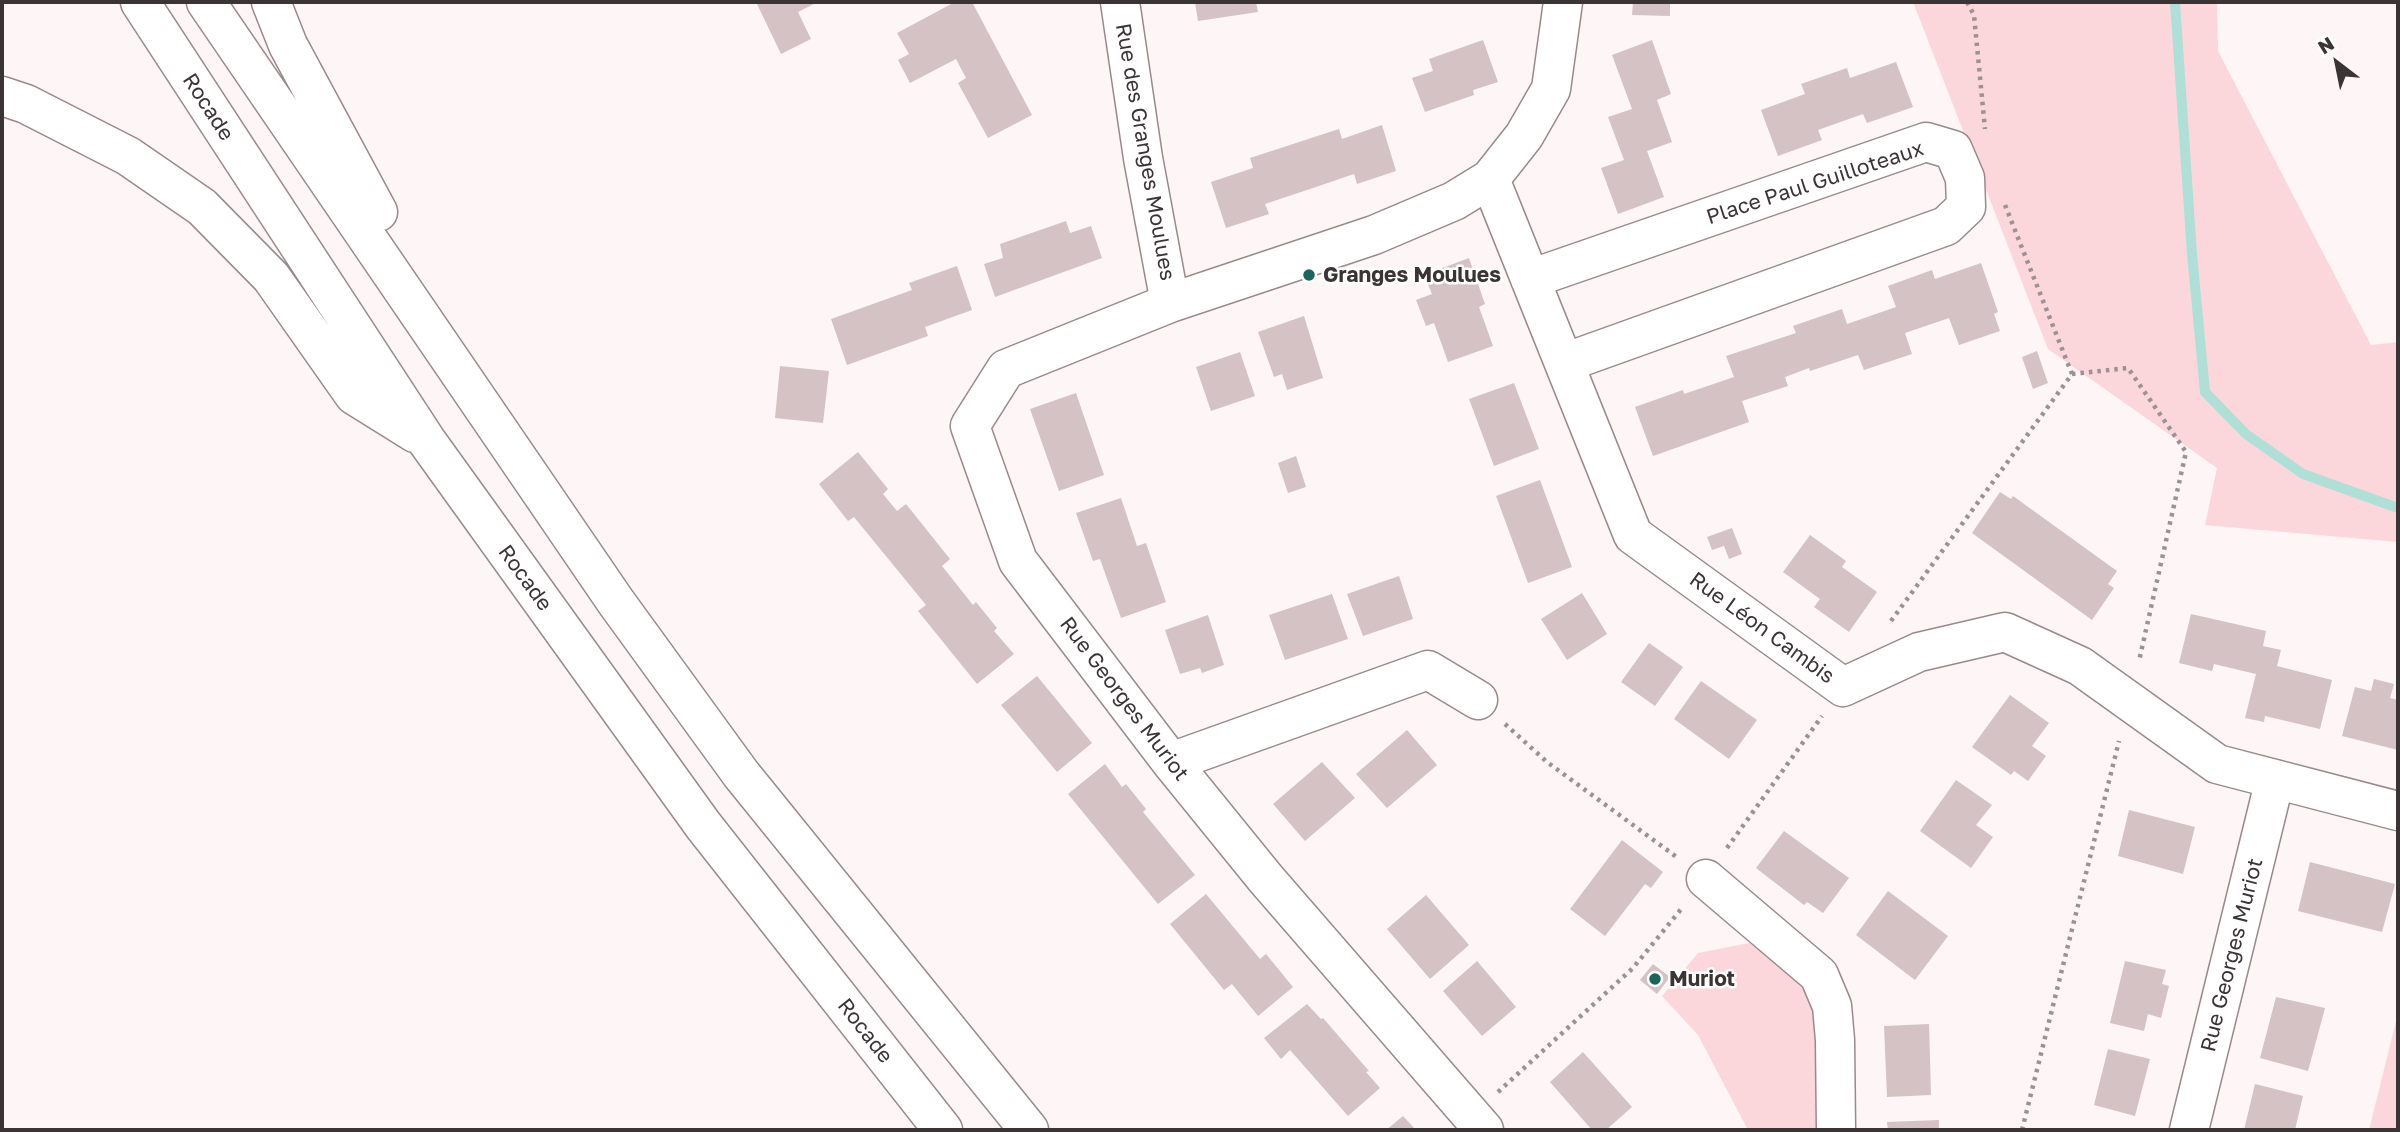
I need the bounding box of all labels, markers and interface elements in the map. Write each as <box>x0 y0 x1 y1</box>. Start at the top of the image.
street label: Rue des Granges Moulues <box>1110 21 1180 283</box>
north arrow <box>2302 28 2372 98</box>
text: N <box>2313 31 2338 58</box>
street label: Rocade <box>177 69 239 145</box>
street label: Place Paul Guilloteaux <box>1703 136 1927 230</box>
place label: Granges Moulues <box>1323 262 1501 288</box>
marker: Granges Moulues <box>1301 267 1317 283</box>
street label: Rocade <box>493 540 557 616</box>
street label: Rue Léon Cambis <box>1685 567 1839 689</box>
street label: Rue Georges Muriot <box>1054 612 1194 786</box>
street label: Rue Georges Muriot <box>2196 856 2268 1054</box>
place label: Muriot <box>1669 966 1735 992</box>
marker: Muriot <box>1647 971 1663 987</box>
street label: Rocade <box>832 994 898 1068</box>

